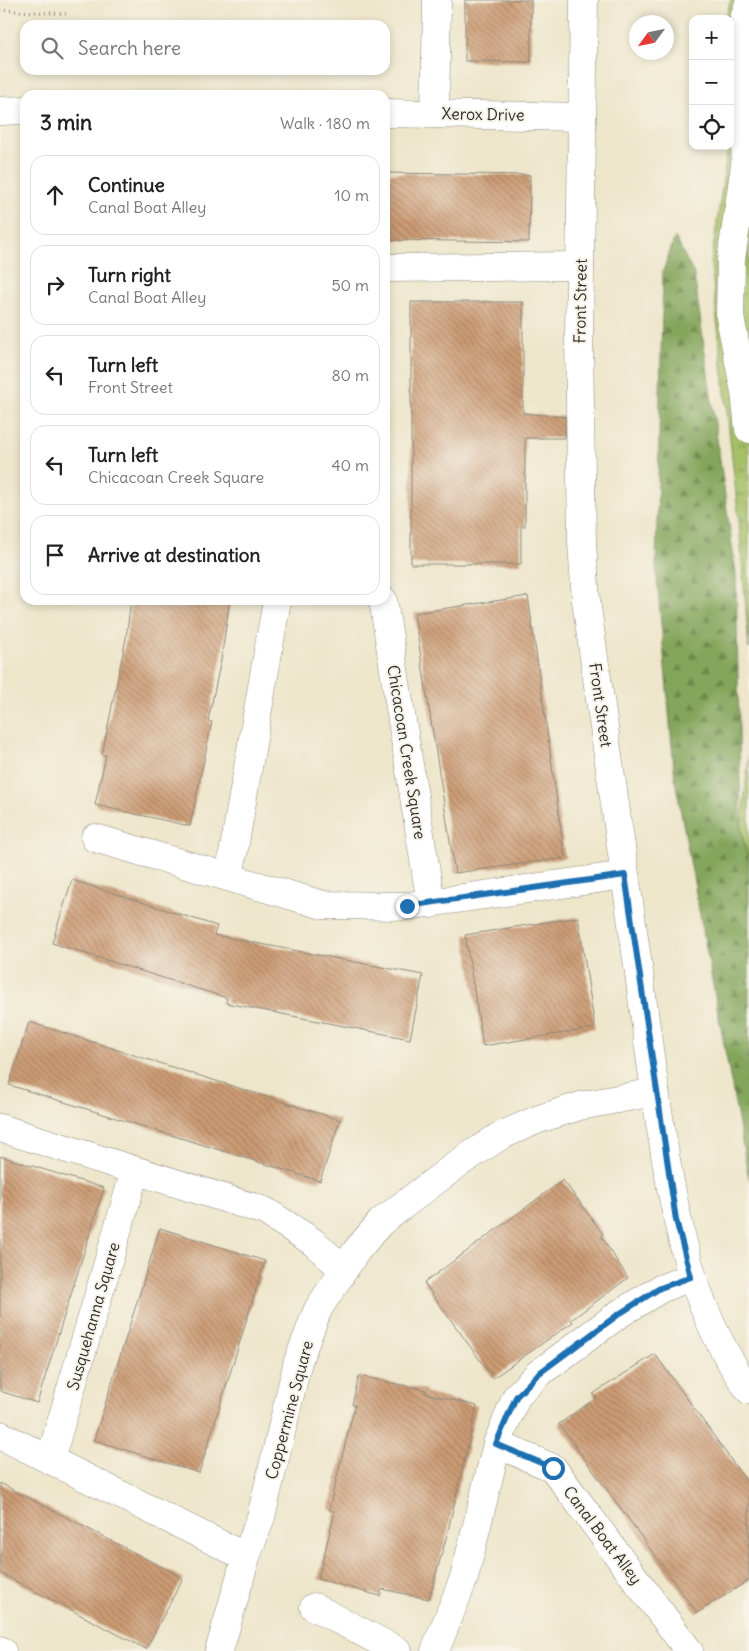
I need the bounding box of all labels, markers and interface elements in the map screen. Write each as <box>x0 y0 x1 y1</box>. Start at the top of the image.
north arrow <box>629 15 674 60</box>
map controls <box>689 15 734 150</box>
button: + <box>689 15 734 60</box>
search box <box>20 20 390 75</box>
icon: search <box>38 34 66 62</box>
text: Search here <box>78 36 181 60</box>
button: − <box>689 60 734 105</box>
street label: Xerox Drive <box>441 103 525 125</box>
button: locate <box>689 105 734 150</box>
text: 3 min <box>40 109 92 136</box>
text: Walk · 180 m <box>280 113 370 133</box>
text: Continue <box>88 173 165 197</box>
icon: ahead <box>41 181 69 209</box>
text: 10 m <box>334 185 369 205</box>
text: Canal Boat Alley <box>88 197 206 217</box>
street label: Front Street <box>569 258 591 344</box>
text: Turn right <box>88 263 171 287</box>
icon: right <box>41 271 69 299</box>
text: 50 m <box>331 275 369 295</box>
text: Canal Boat Alley <box>88 287 206 307</box>
text: Turn left <box>88 353 158 377</box>
icon: left <box>41 361 69 389</box>
text: 80 m <box>331 365 369 385</box>
text: Front Street <box>88 377 173 397</box>
text: Turn left <box>88 443 158 467</box>
icon: left <box>41 451 69 479</box>
text: 40 m <box>331 455 369 475</box>
text: Chicacoan Creek Square <box>88 467 264 487</box>
icon: arrive <box>41 541 69 569</box>
text: Arrive at destination <box>88 543 261 567</box>
street label: Front Street <box>585 662 617 749</box>
street label: Chicacoan Creek Square <box>383 663 431 841</box>
route end <box>396 895 419 918</box>
street label: Susquehanna Square <box>62 1240 124 1392</box>
street label: Coppermine Square <box>261 1338 317 1482</box>
route start <box>542 1457 565 1480</box>
street label: Canal Boat Alley <box>559 1482 647 1588</box>

